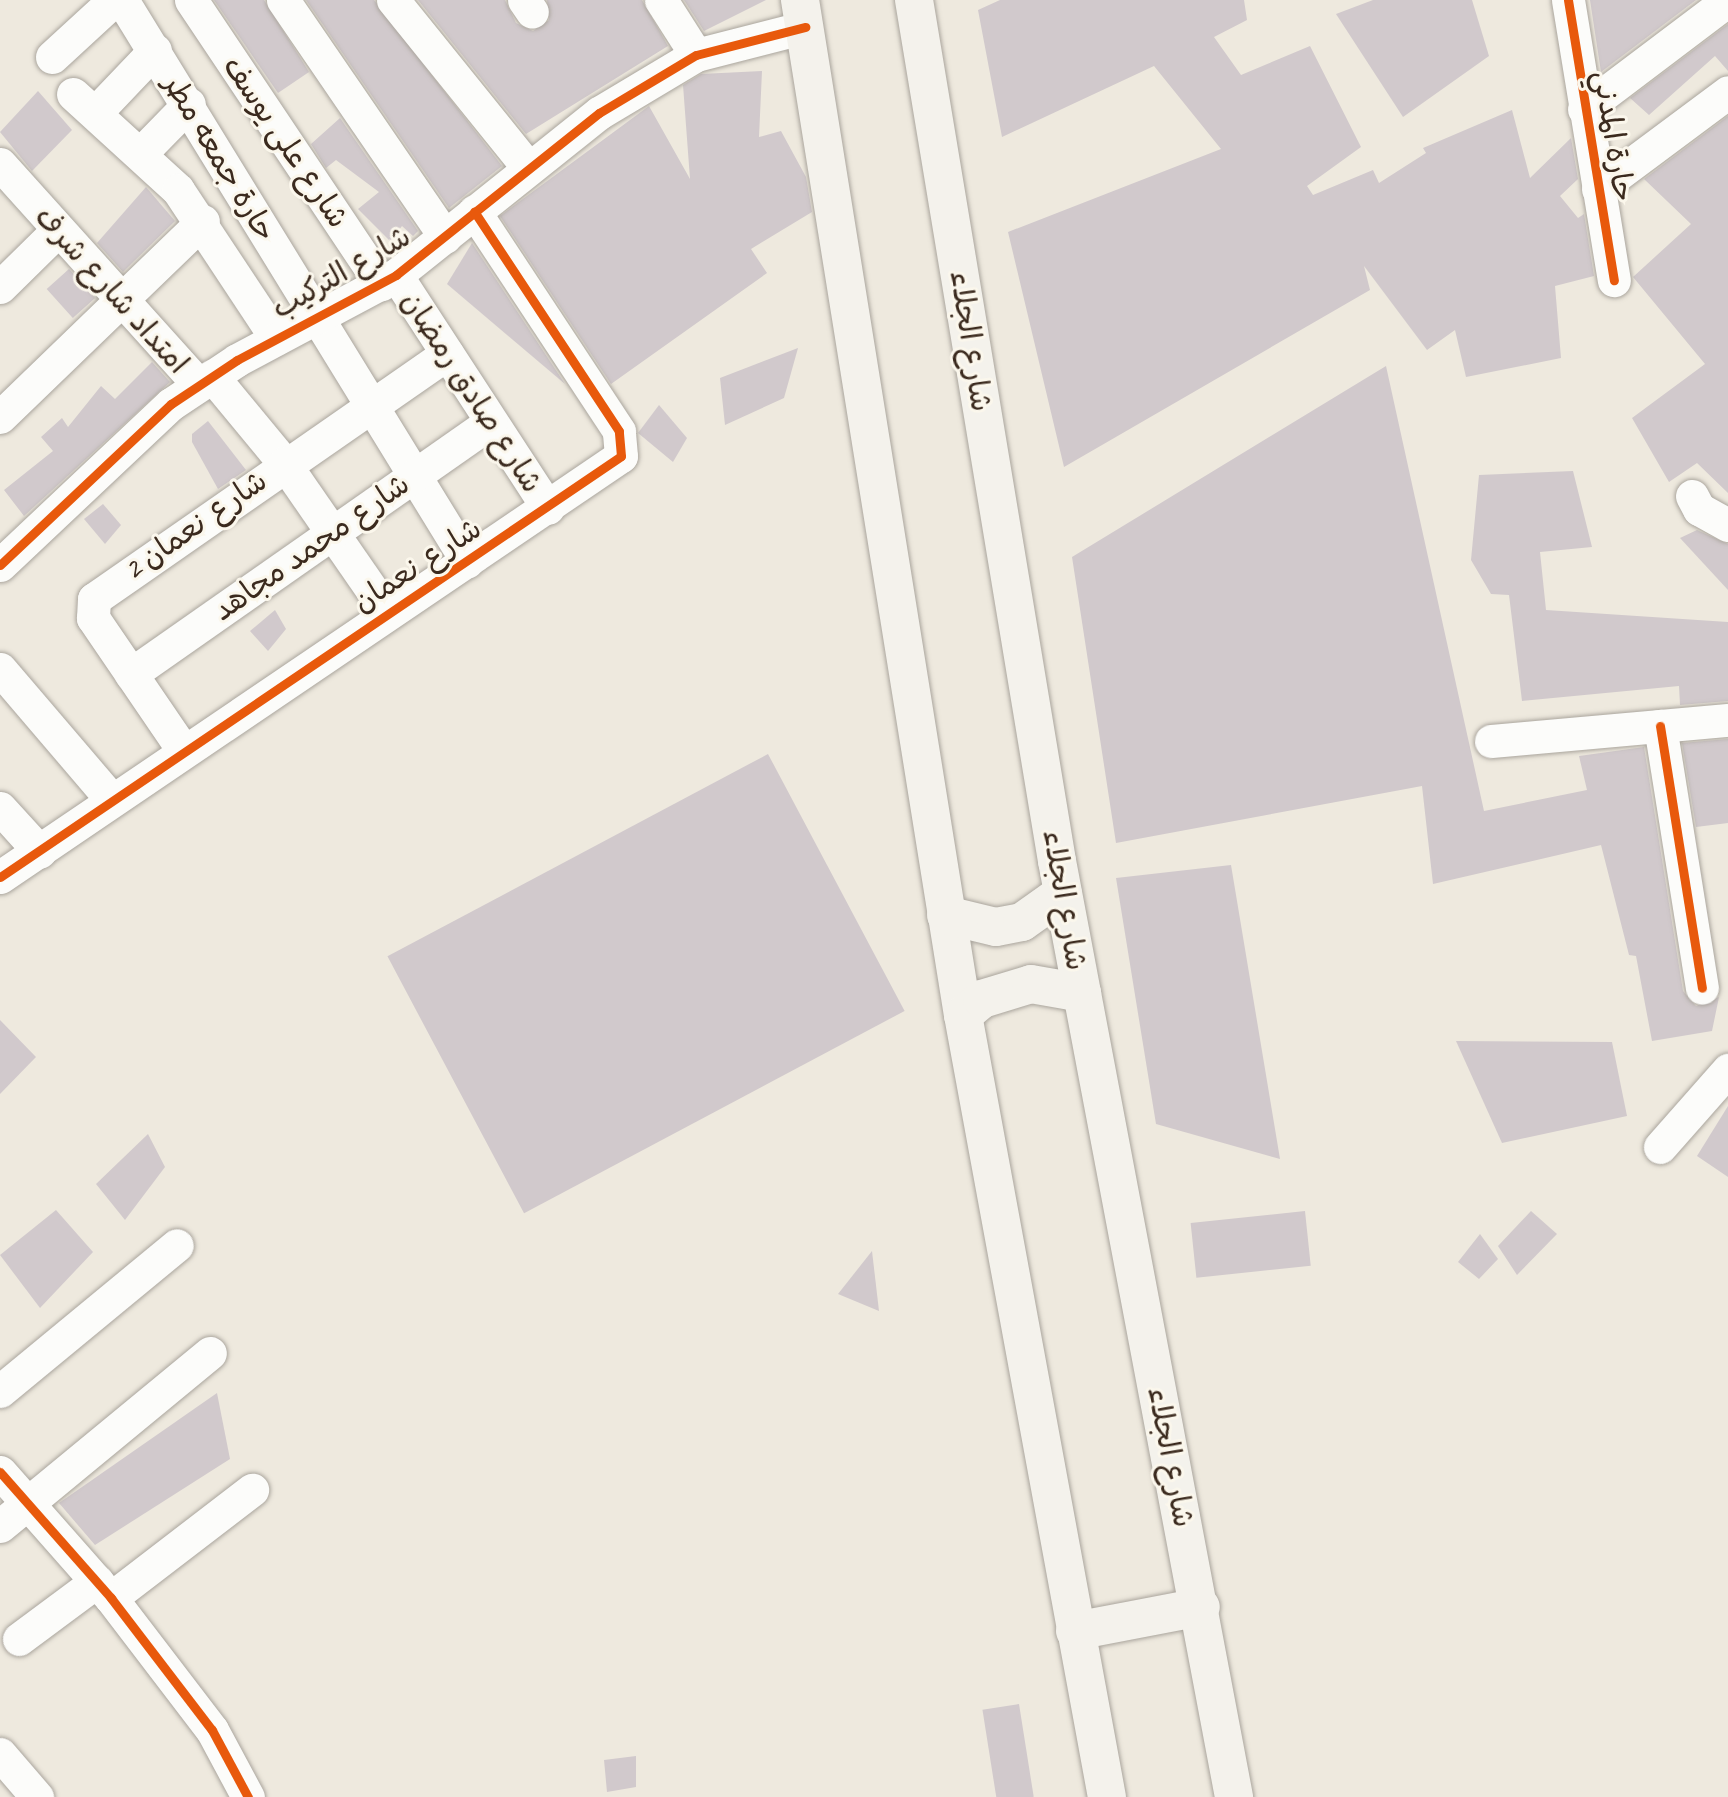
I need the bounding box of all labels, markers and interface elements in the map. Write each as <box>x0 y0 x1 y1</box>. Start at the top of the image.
street label: شارع على يوسف <box>215 49 357 235</box>
street label: حارة جمعه مطر <box>156 68 284 248</box>
street label: حارة المدني <box>1586 68 1642 204</box>
street label: امتداد شارع شرف <box>27 199 197 381</box>
street label: شارع التركيب <box>265 218 417 326</box>
street label: شارع الجلاء <box>942 268 1000 414</box>
street label: شارع صادق رمضان <box>394 285 550 499</box>
street label: شارع نعمان 2 <box>116 462 274 588</box>
street label: شارع محمد مجاهد <box>206 466 416 628</box>
street label: شارع نعمان <box>346 510 488 620</box>
street label: شارع الجلاء <box>1035 827 1095 973</box>
street label: شارع الجلاء <box>1140 1384 1202 1530</box>

